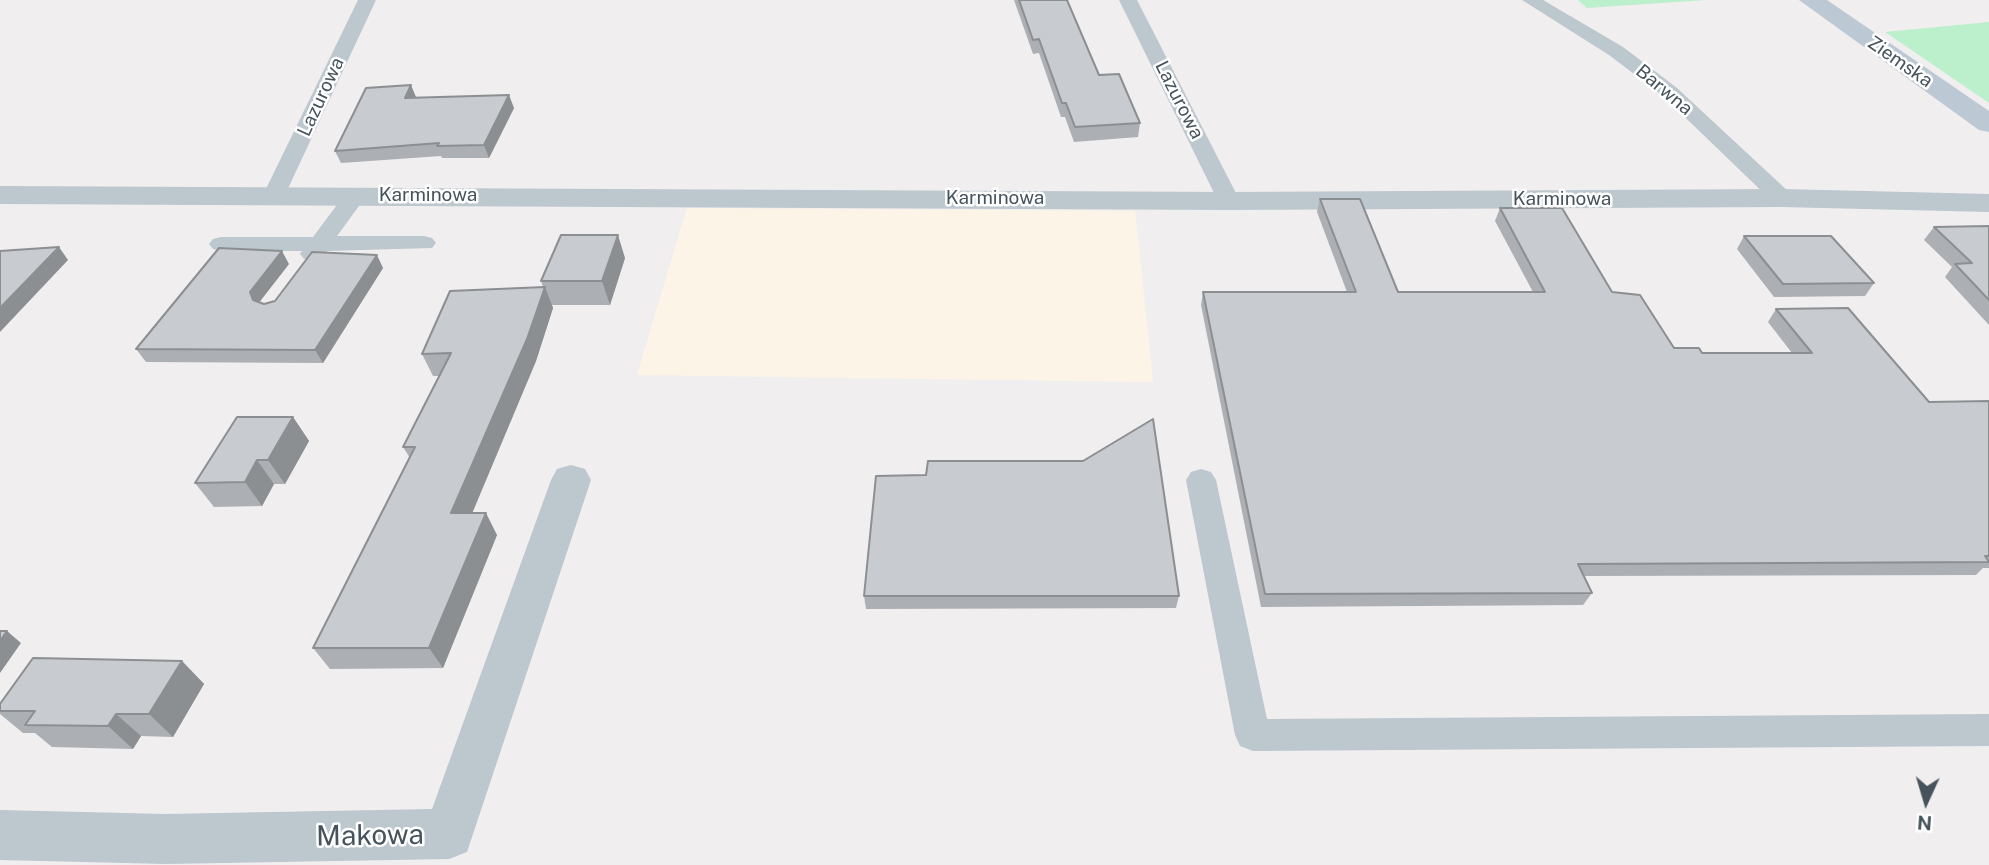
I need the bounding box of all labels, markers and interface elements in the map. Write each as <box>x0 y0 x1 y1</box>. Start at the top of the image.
street label: Ziemska <box>1863 31 1937 93</box>
street label: Lazurowa <box>293 54 349 140</box>
street label: Lazurowa <box>1150 57 1208 143</box>
street label: Barwna <box>1631 60 1697 120</box>
street label: Karminowa <box>379 184 477 206</box>
street label: Karminowa <box>946 187 1044 209</box>
street label: Karminowa <box>1513 188 1611 210</box>
north arrow <box>1891 767 1961 837</box>
text: N <box>1916 811 1933 834</box>
street label: Makowa <box>316 818 424 854</box>

